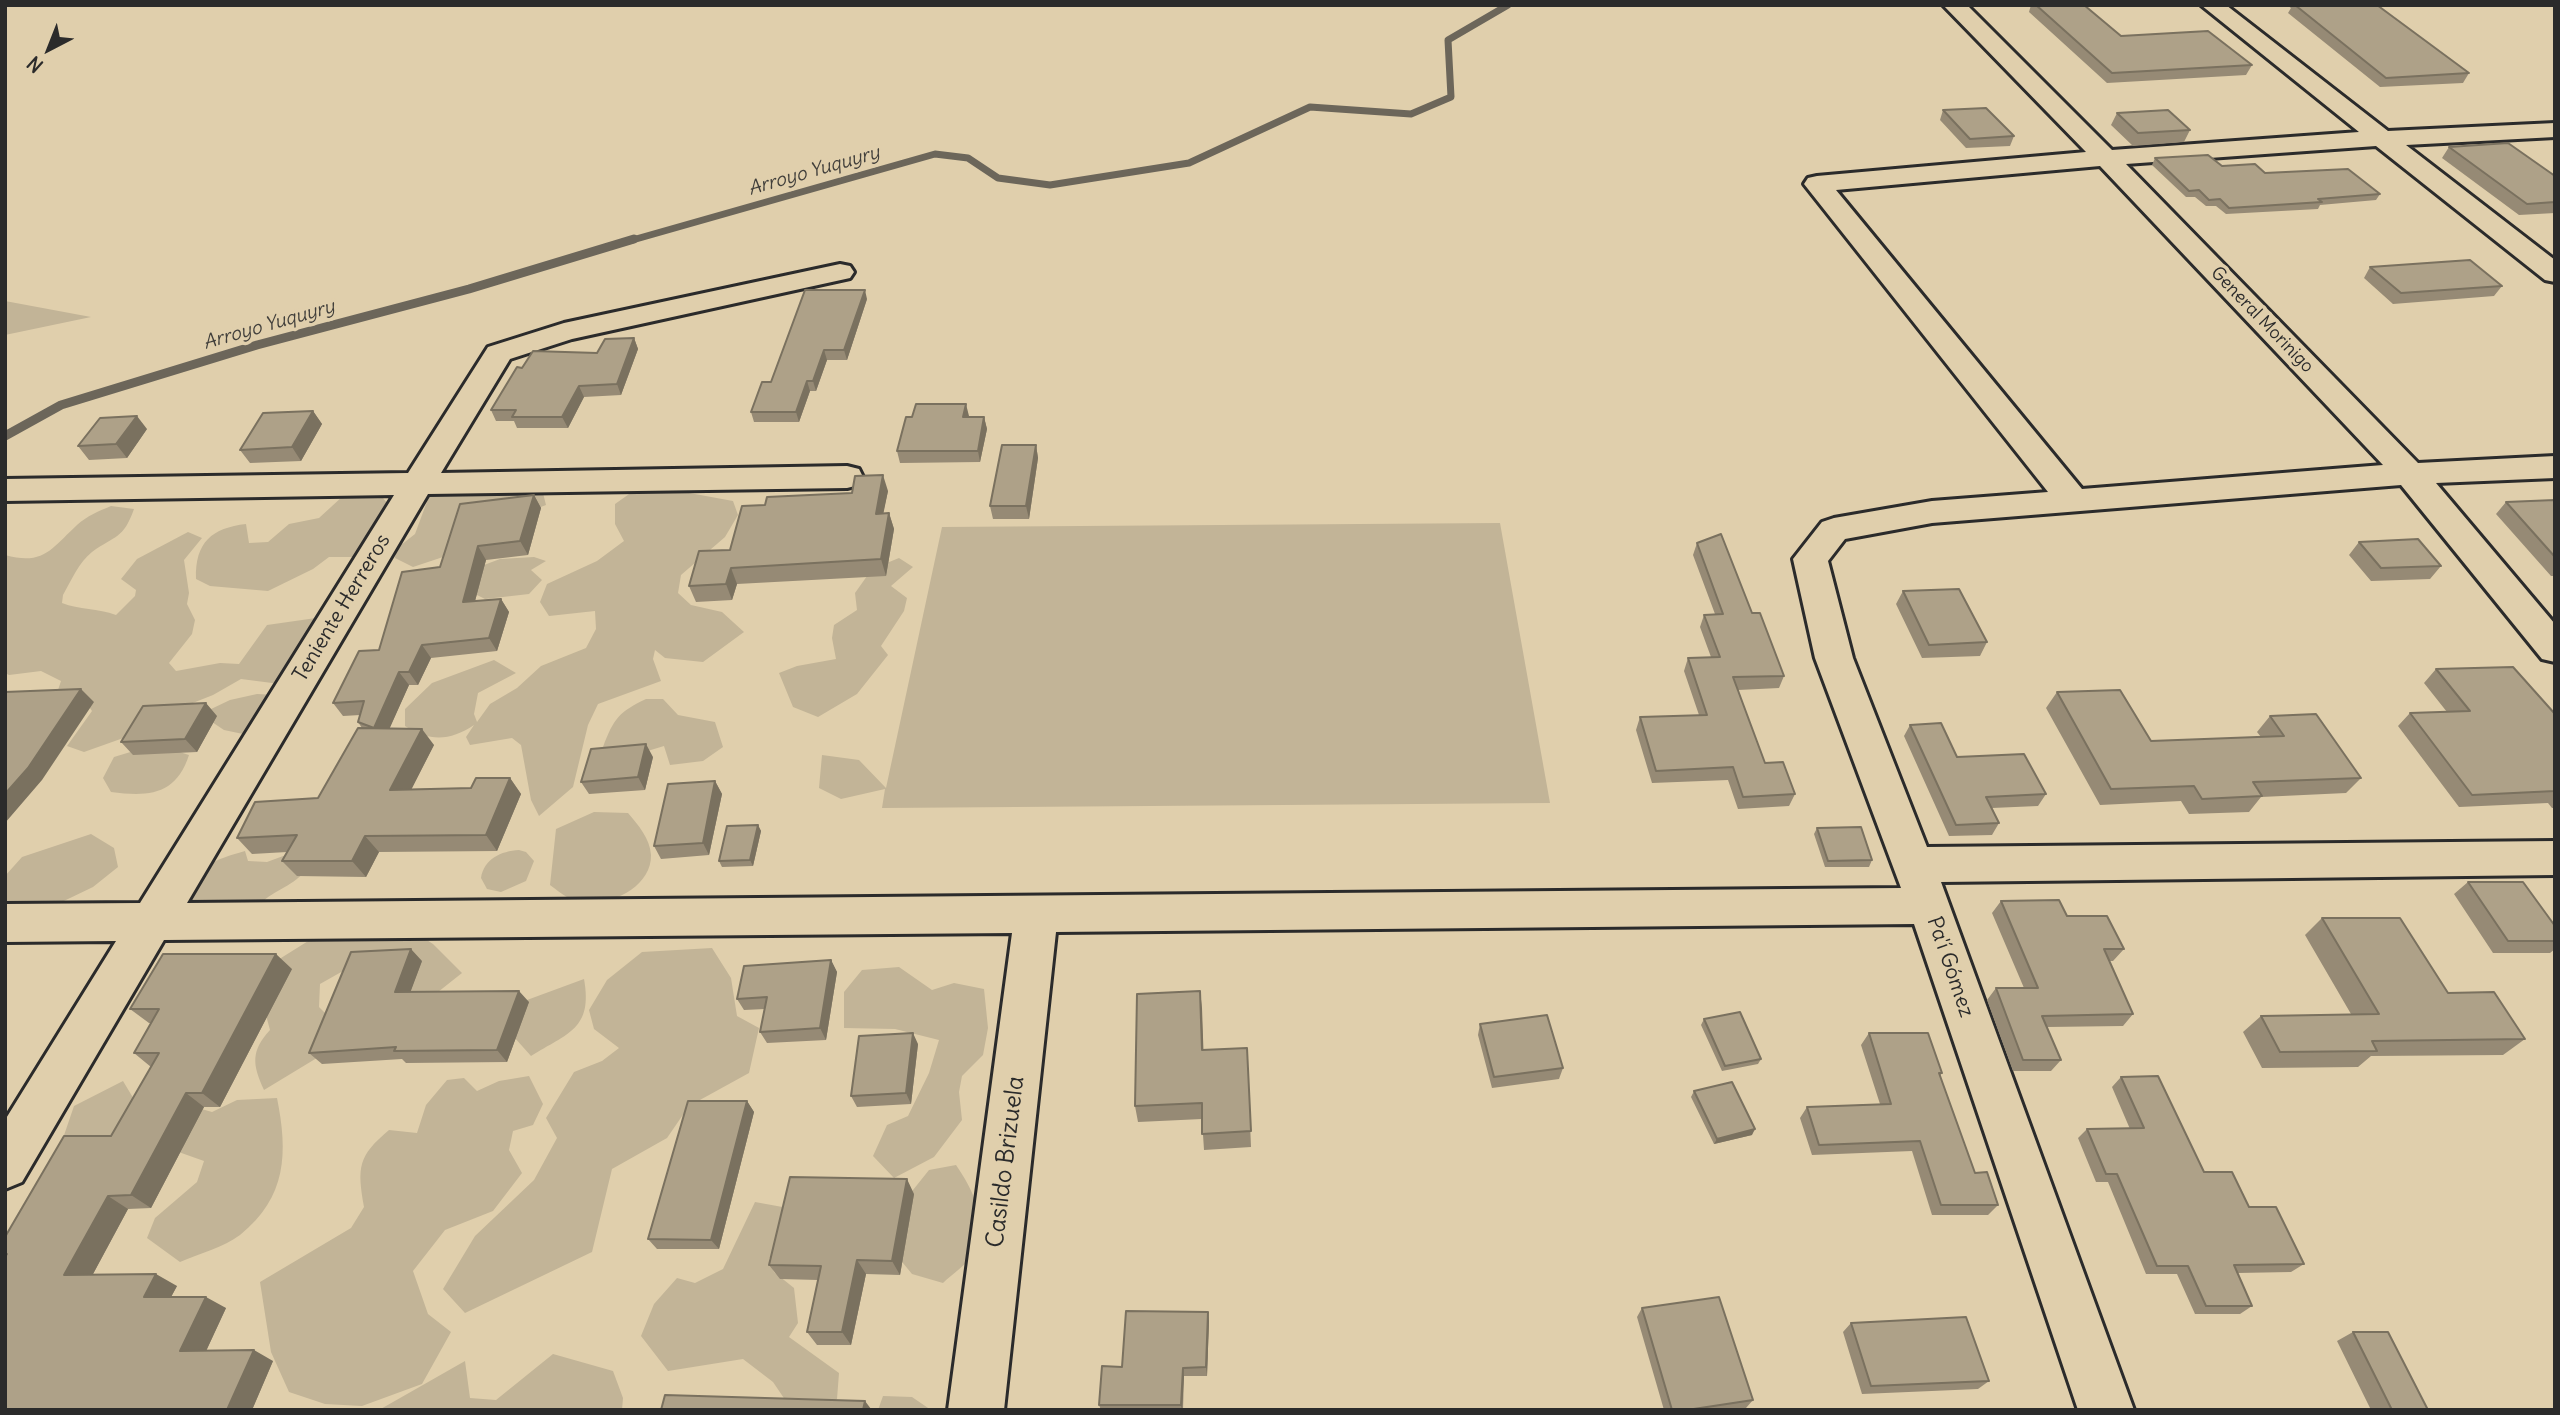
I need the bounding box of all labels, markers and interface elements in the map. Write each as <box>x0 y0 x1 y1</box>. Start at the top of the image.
north arrow <box>14 14 84 84</box>
text: N <box>22 51 48 78</box>
water label: Arroyo Yuquyry <box>746 141 882 201</box>
street label: General Morinigo <box>2206 262 2318 378</box>
water label: Arroyo Yuquyry <box>201 295 337 355</box>
street label: Teniente Herreros <box>288 530 396 686</box>
street label: Pa'í Gómez <box>1921 913 1979 1021</box>
street label: Casildo Brizuela <box>981 1075 1031 1249</box>

